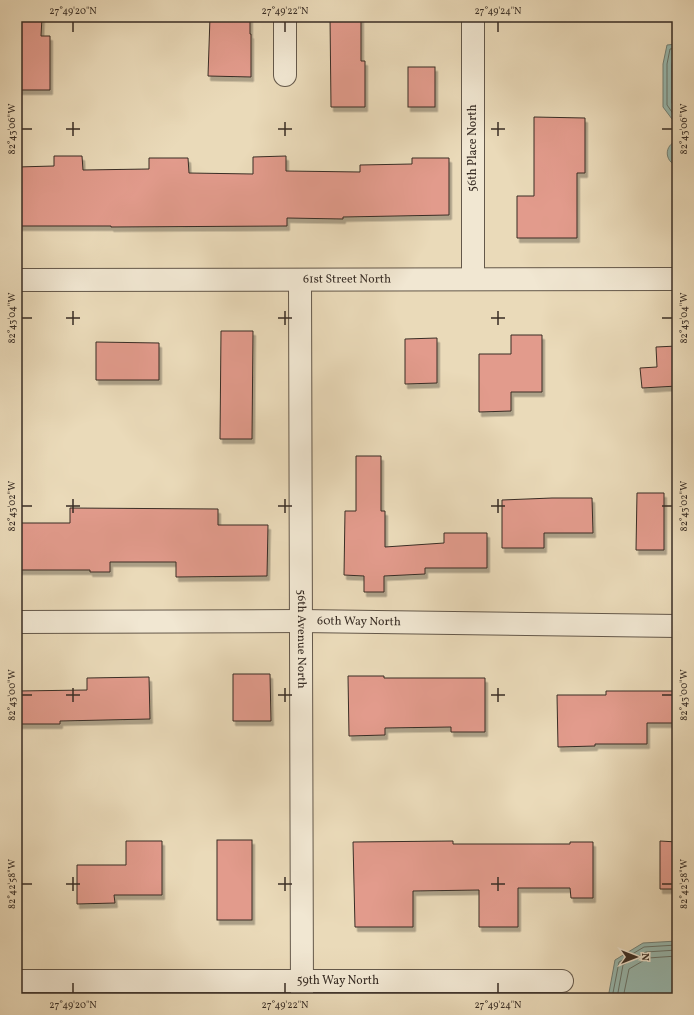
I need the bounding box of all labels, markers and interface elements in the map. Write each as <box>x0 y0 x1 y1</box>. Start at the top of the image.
text: 27°49'20"N <box>49 4 97 18</box>
text: 27°49'22"N <box>262 4 309 18</box>
text: 27°49'24"N <box>474 4 522 18</box>
text: 82°43'06"W <box>5 104 19 154</box>
street label: 56th Place North <box>465 104 481 192</box>
text: 82°43'06"W <box>677 104 691 154</box>
street label: 61st Street North <box>303 271 391 288</box>
text: 82°43'04"W <box>5 292 19 344</box>
text: 82°43'04"W <box>677 292 691 344</box>
text: 82°43'02"W <box>5 481 19 531</box>
text: 82°43'02"W <box>677 481 691 531</box>
street label: 56th Avenue North <box>293 589 309 689</box>
street label: 60th Way North <box>317 613 401 630</box>
text: 82°43'00"W <box>5 669 19 721</box>
text: 82°43'00"W <box>677 669 691 721</box>
text: 82°42'58"W <box>5 859 19 909</box>
text: 82°42'58"W <box>677 859 691 909</box>
north arrow <box>616 937 656 977</box>
text: N <box>637 953 652 961</box>
street label: 59th Way North <box>297 973 379 989</box>
text: 27°49'20"N <box>49 998 97 1012</box>
text: 27°49'22"N <box>262 998 309 1012</box>
text: 27°49'24"N <box>474 998 522 1012</box>

